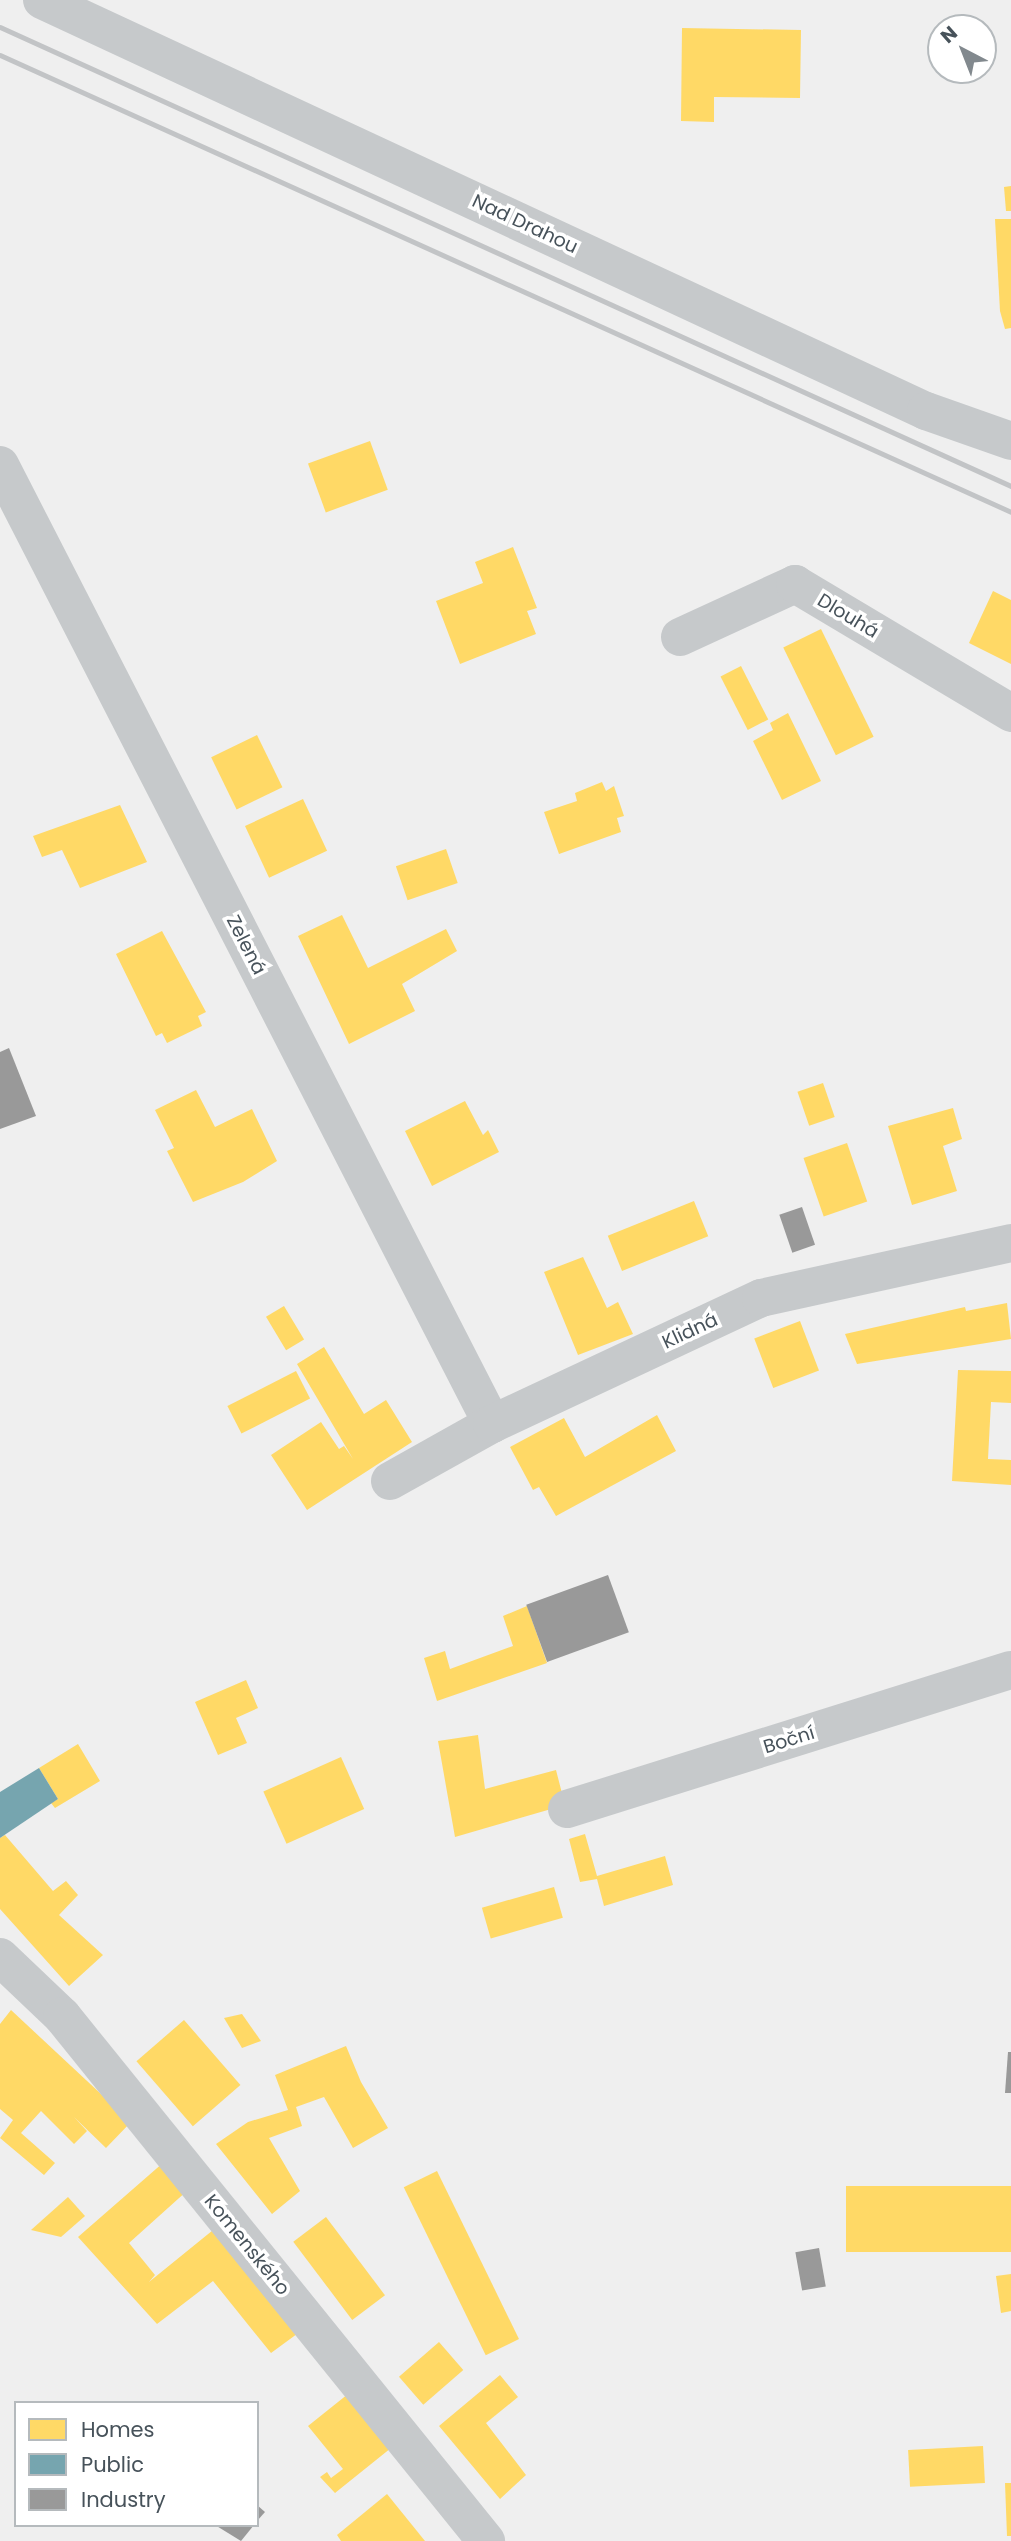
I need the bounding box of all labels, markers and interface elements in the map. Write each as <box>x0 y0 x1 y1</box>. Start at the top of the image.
north arrow <box>927 14 997 84</box>
text: N <box>935 20 963 49</box>
street label: Nad Drahou <box>469 190 581 258</box>
street label: Dlouhá <box>813 589 883 643</box>
street label: Zelená <box>221 912 271 978</box>
street label: Klidná <box>659 1308 721 1354</box>
street label: Boční <box>761 1721 817 1759</box>
street label: Komenského <box>199 2190 295 2300</box>
legend <box>14 2401 259 2527</box>
text: Homes <box>81 2415 155 2444</box>
text: Public <box>81 2450 144 2479</box>
text: Industry <box>81 2485 166 2514</box>

